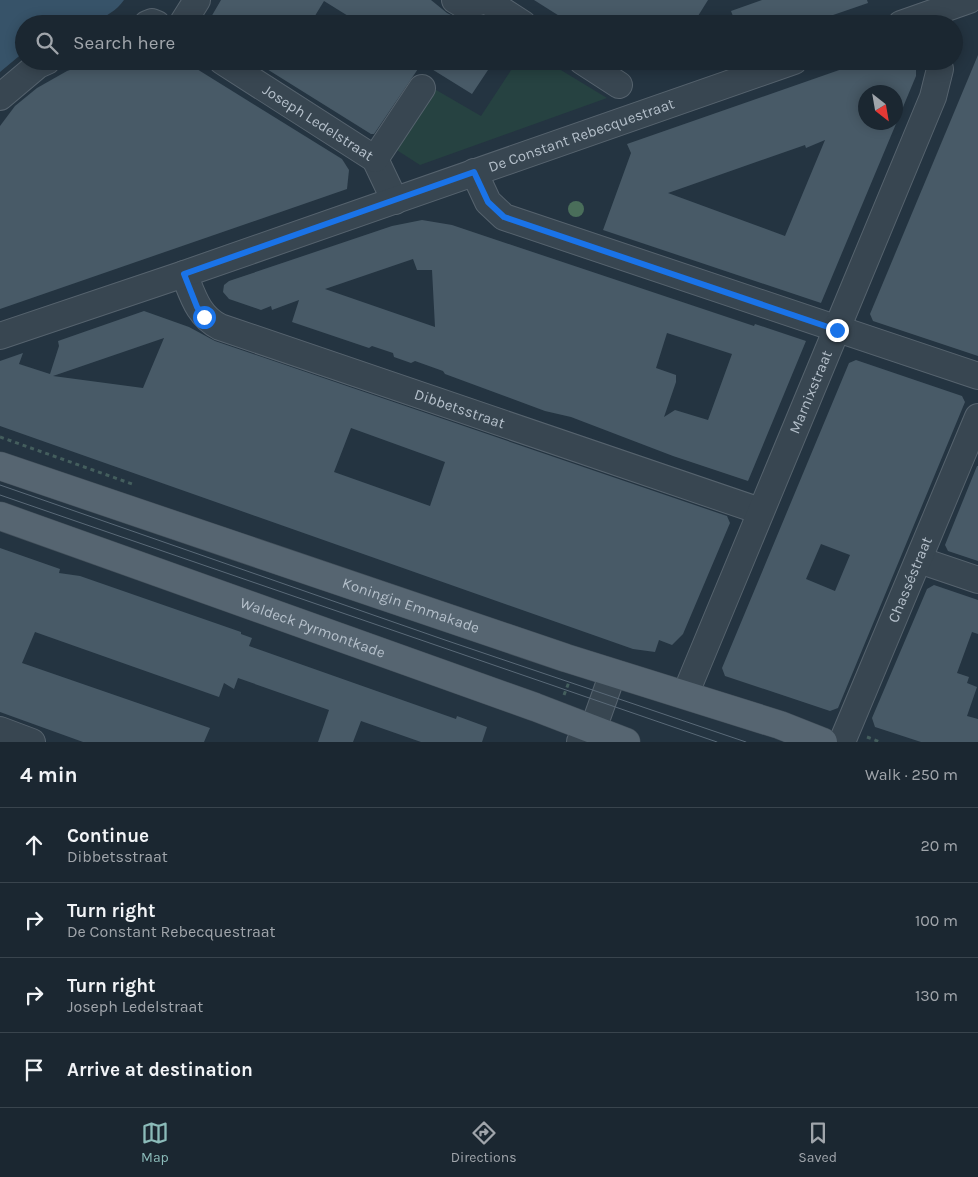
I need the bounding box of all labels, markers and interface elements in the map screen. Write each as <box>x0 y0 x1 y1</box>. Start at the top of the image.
search box <box>15 15 963 70</box>
icon: search <box>33 29 61 57</box>
text: Search here <box>73 32 175 54</box>
street label: Joseph Ledelstraat <box>259 80 377 165</box>
north arrow <box>858 85 903 130</box>
street label: De Constant Rebecquestraat <box>486 94 677 176</box>
route start <box>193 306 216 329</box>
route end <box>826 319 849 342</box>
street label: Marnixstraat <box>785 347 836 436</box>
street label: Dibbetsstraat <box>412 385 508 433</box>
street label: Chasséstraat <box>884 534 936 625</box>
street label: Koningin Emmakade <box>340 574 482 637</box>
street label: Waldeck Pyrmontkade <box>238 593 388 662</box>
text: 4 min <box>20 763 78 787</box>
text: Walk · 250 m <box>865 765 958 784</box>
text: Continue <box>67 825 149 847</box>
icon: ahead <box>20 831 48 859</box>
text: 20 m <box>920 836 958 855</box>
text: Dibbetsstraat <box>67 847 168 866</box>
text: Turn right <box>67 900 156 922</box>
icon: right <box>20 906 48 934</box>
text: 100 m <box>915 911 958 930</box>
text: De Constant Rebecquestraat <box>67 922 276 941</box>
text: Turn right <box>67 975 156 997</box>
icon: right <box>20 981 48 1009</box>
text: 130 m <box>915 986 958 1005</box>
text: Joseph Ledelstraat <box>67 997 203 1016</box>
icon: arrive <box>20 1056 48 1084</box>
text: Arrive at destination <box>67 1059 253 1081</box>
tab: Map <box>141 1119 169 1166</box>
tab: Directions <box>451 1119 517 1166</box>
tab: Saved <box>798 1119 837 1166</box>

